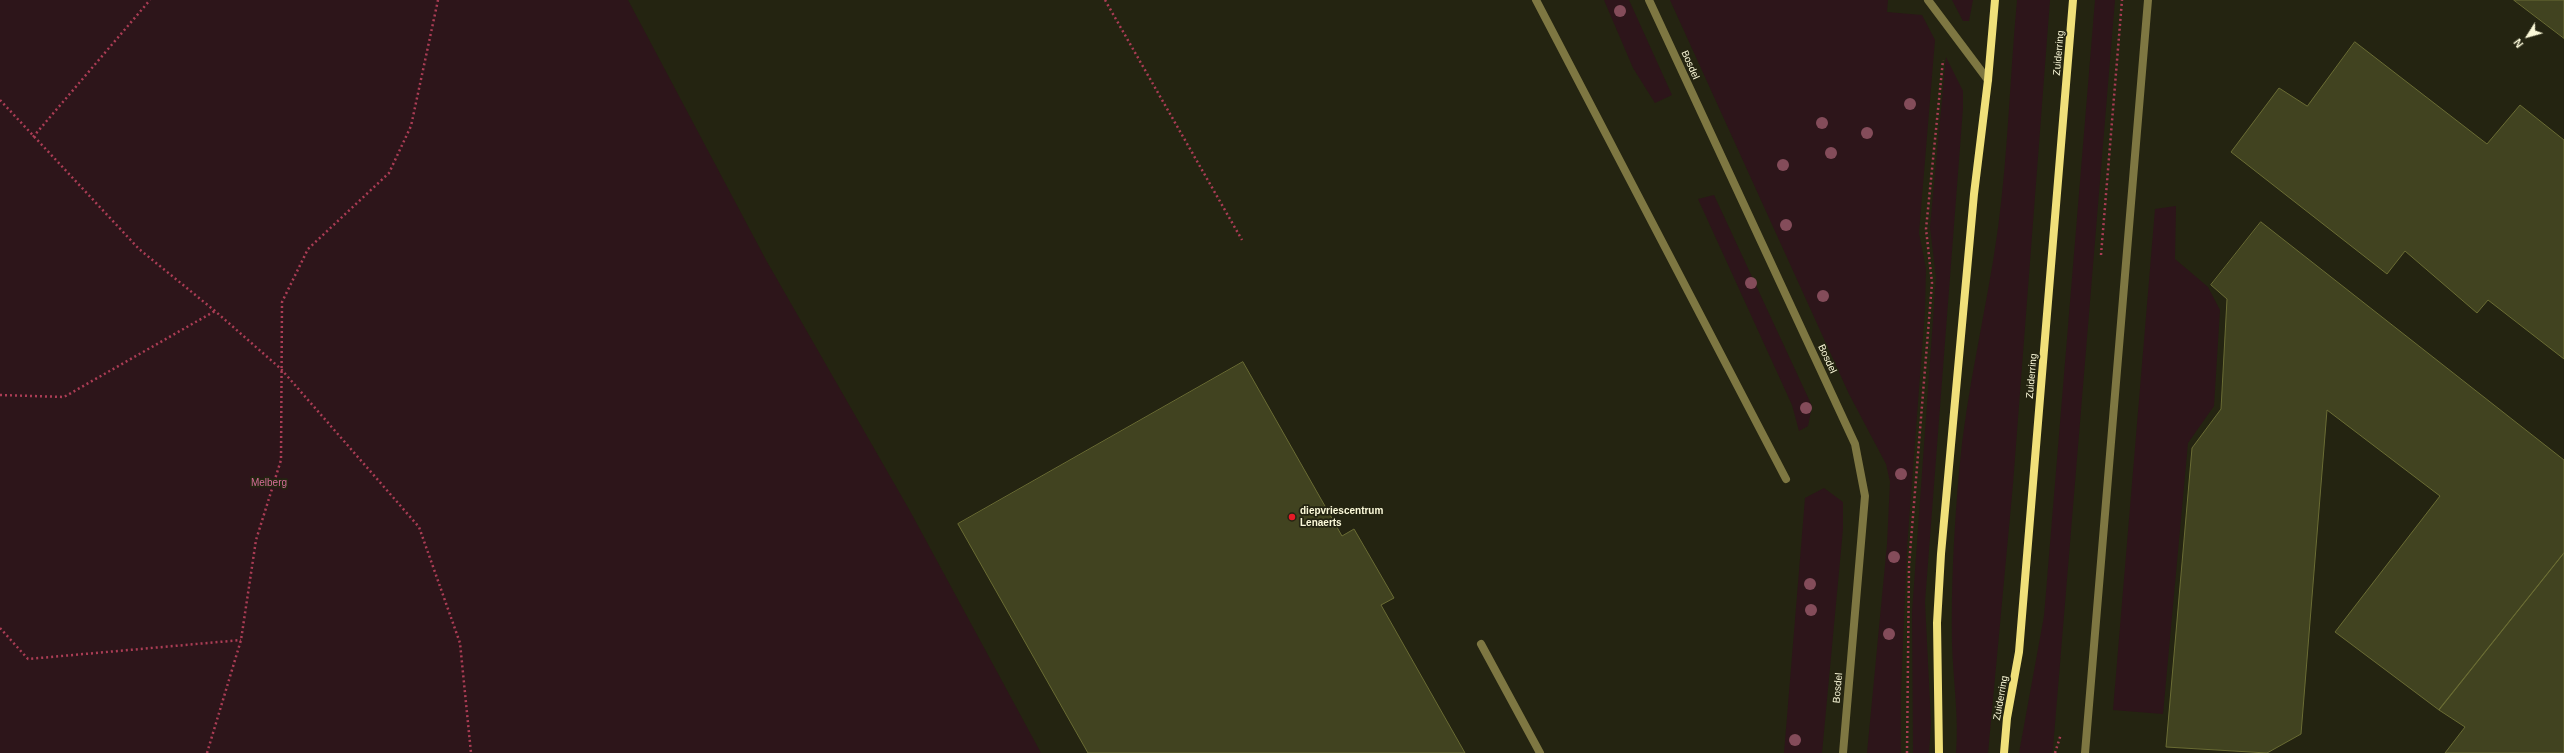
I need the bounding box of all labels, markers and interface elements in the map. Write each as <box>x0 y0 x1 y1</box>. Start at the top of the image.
north arrow <box>2508 16 2548 56</box>
street label: Zuiderring <box>2051 30 2067 76</box>
text: N <box>2511 36 2526 50</box>
street label: Bosdel <box>1678 49 1702 81</box>
street label: Bosdel <box>1815 343 1839 375</box>
street label: Zuiderring <box>2024 353 2040 399</box>
park label: Melberg <box>251 477 287 489</box>
place label: diepvriescentrum Lenaerts <box>1300 505 1383 528</box>
marker: diepvriescentrum Lenaerts <box>1287 512 1297 522</box>
street label: Bosdel <box>1831 672 1845 704</box>
street label: Zuiderring <box>1991 675 2011 721</box>

